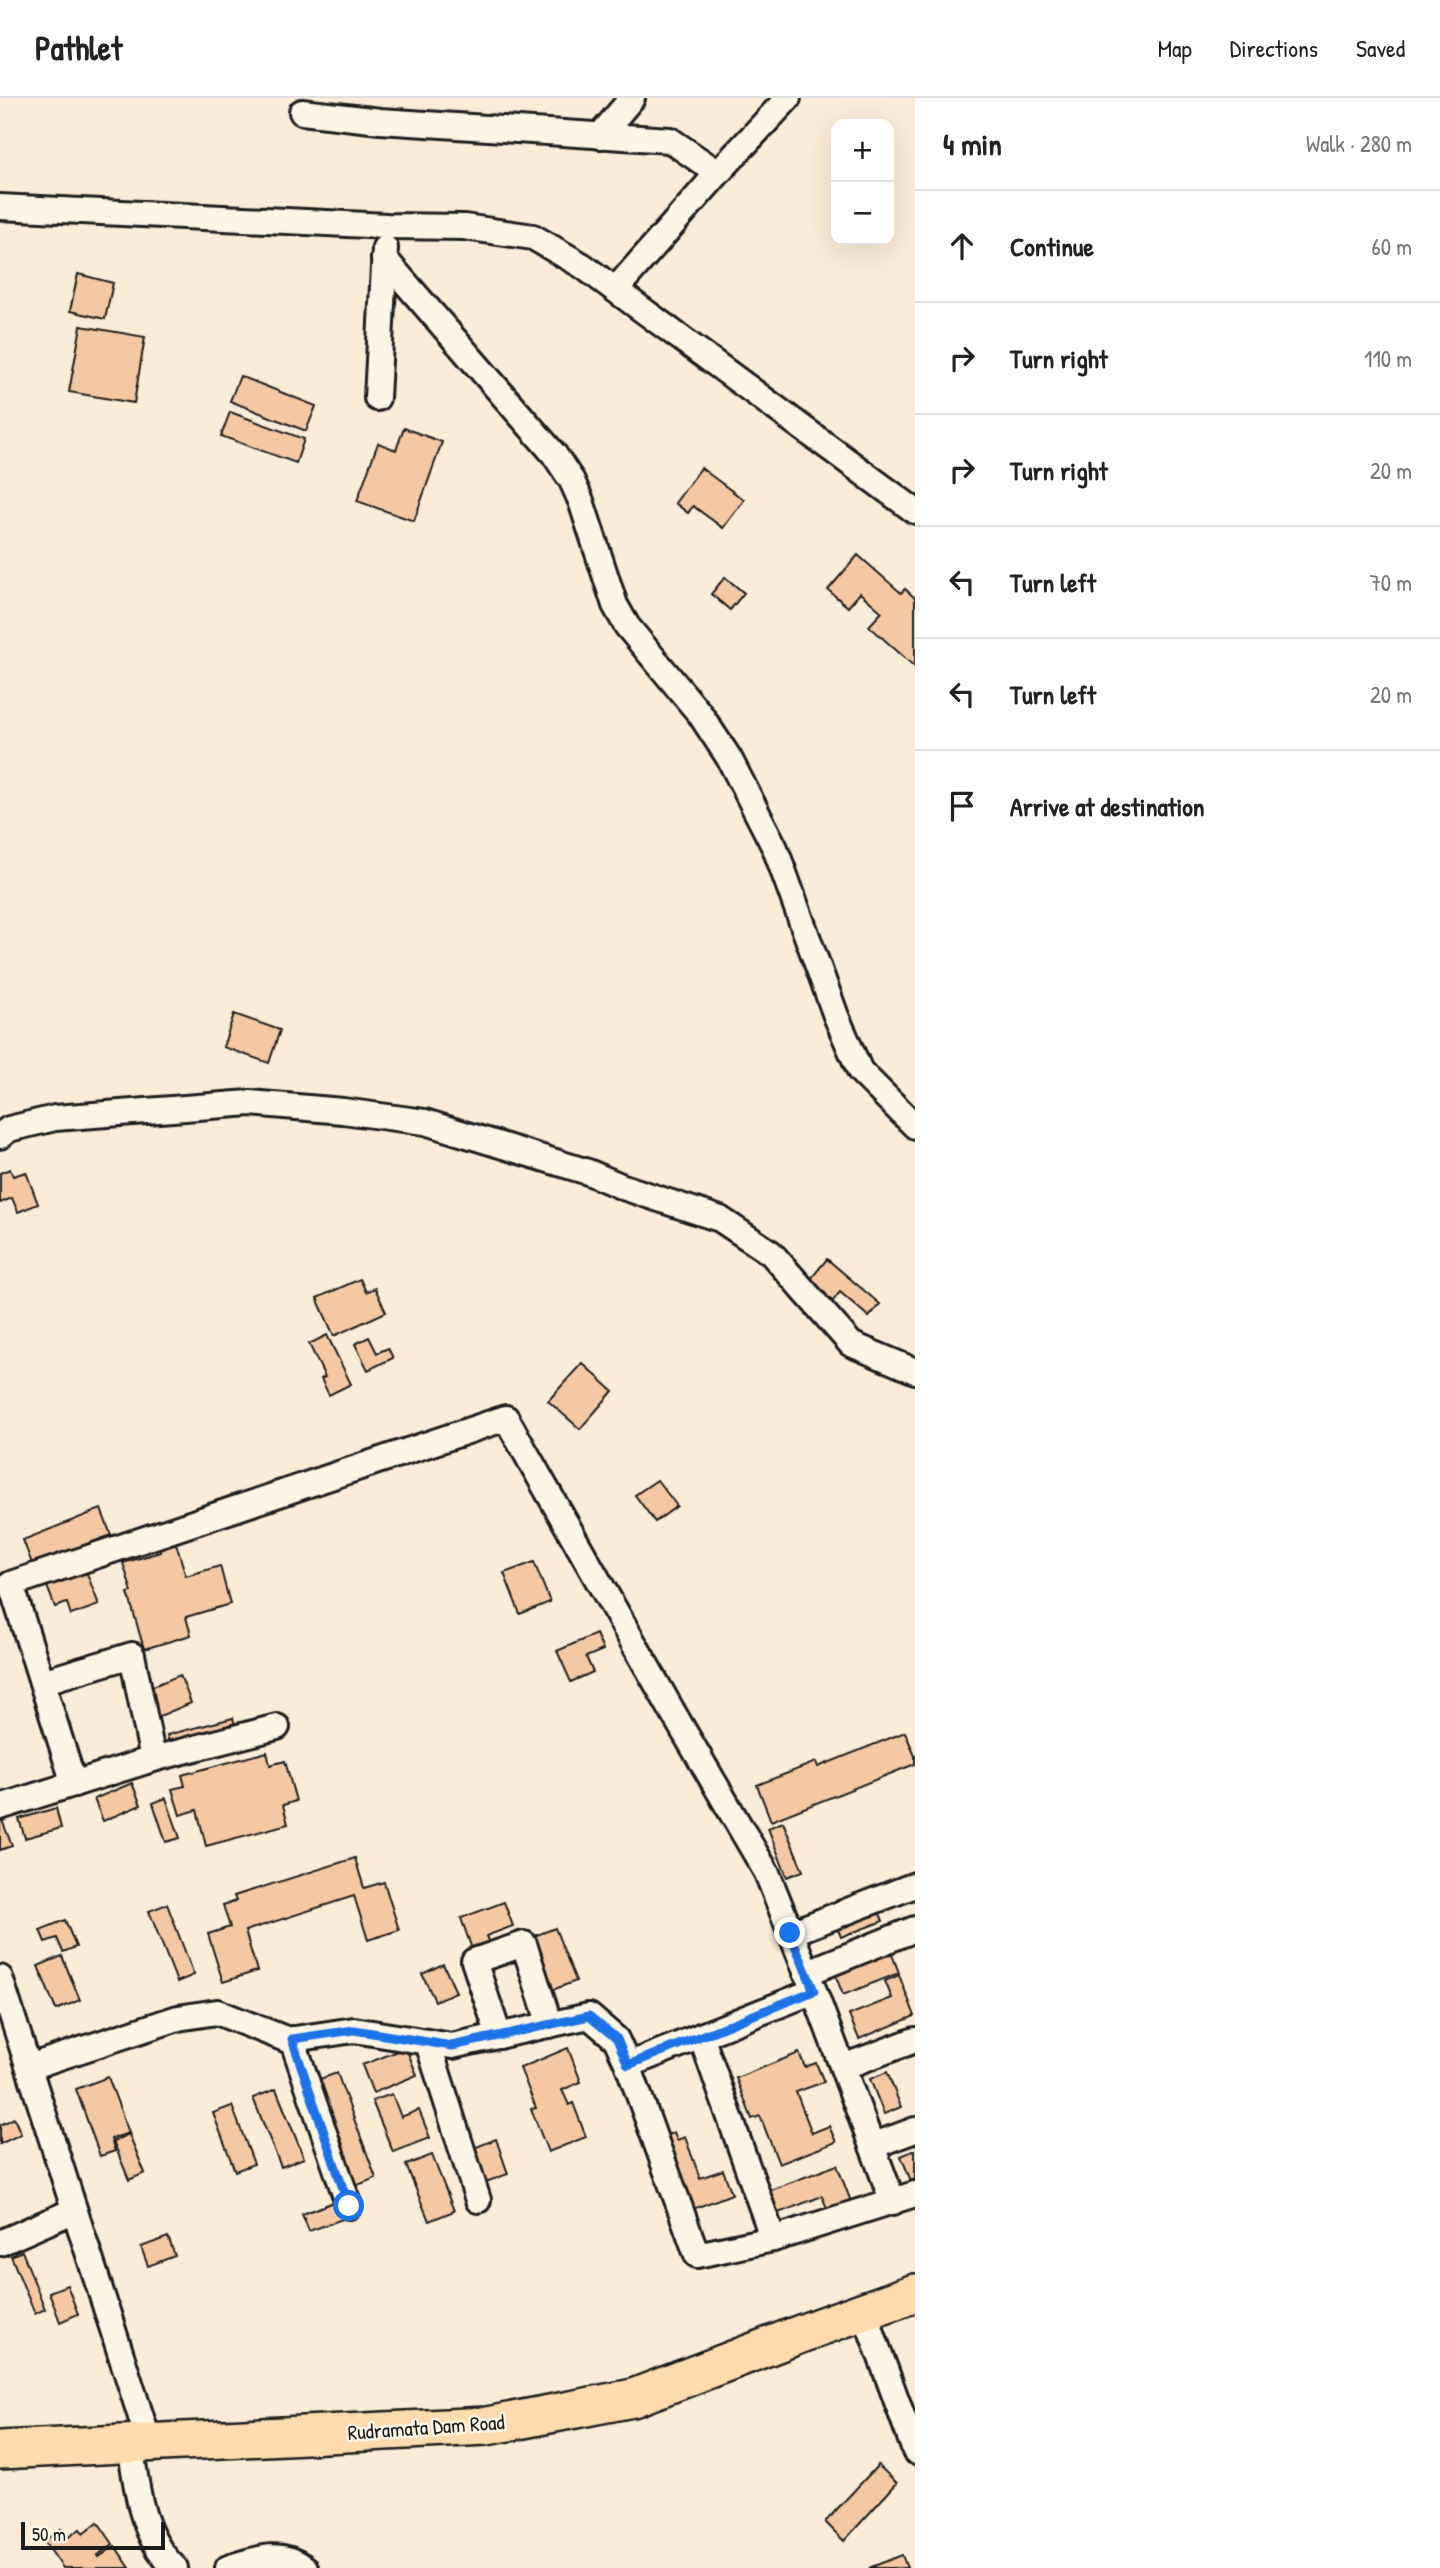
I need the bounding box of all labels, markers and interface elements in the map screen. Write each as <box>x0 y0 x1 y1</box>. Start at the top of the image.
text: Pathlet <box>35 26 122 70</box>
text: Map <box>1158 32 1192 64</box>
text: Directions <box>1230 32 1318 64</box>
text: Saved <box>1356 32 1405 64</box>
map controls <box>831 119 894 245</box>
button: + <box>831 119 894 182</box>
text: 4 min <box>943 124 1002 164</box>
text: Walk · 280 m <box>1306 128 1412 159</box>
button: − <box>831 182 894 245</box>
icon: ahead <box>943 227 981 265</box>
text: Continue <box>1010 229 1094 264</box>
text: 60 m <box>1372 231 1412 262</box>
icon: right <box>943 339 981 377</box>
text: Turn right <box>1010 341 1108 376</box>
text: 110 m <box>1364 343 1412 374</box>
icon: right <box>943 451 981 489</box>
text: Turn right <box>1010 453 1108 488</box>
text: 20 m <box>1370 455 1412 486</box>
icon: left <box>943 563 981 601</box>
text: Turn left <box>1010 565 1096 600</box>
text: 70 m <box>1369 567 1412 598</box>
icon: left <box>943 675 981 713</box>
text: Turn left <box>1010 677 1096 712</box>
text: 20 m <box>1370 679 1412 710</box>
icon: arrive <box>943 787 981 825</box>
text: Arrive at destination <box>1010 789 1205 824</box>
route end <box>774 1917 805 1948</box>
route start <box>333 2190 364 2221</box>
street label: Rudramata Dam Road <box>347 2407 505 2447</box>
scale bar <box>21 2519 164 2551</box>
text: 50 m <box>32 2521 66 2547</box>

